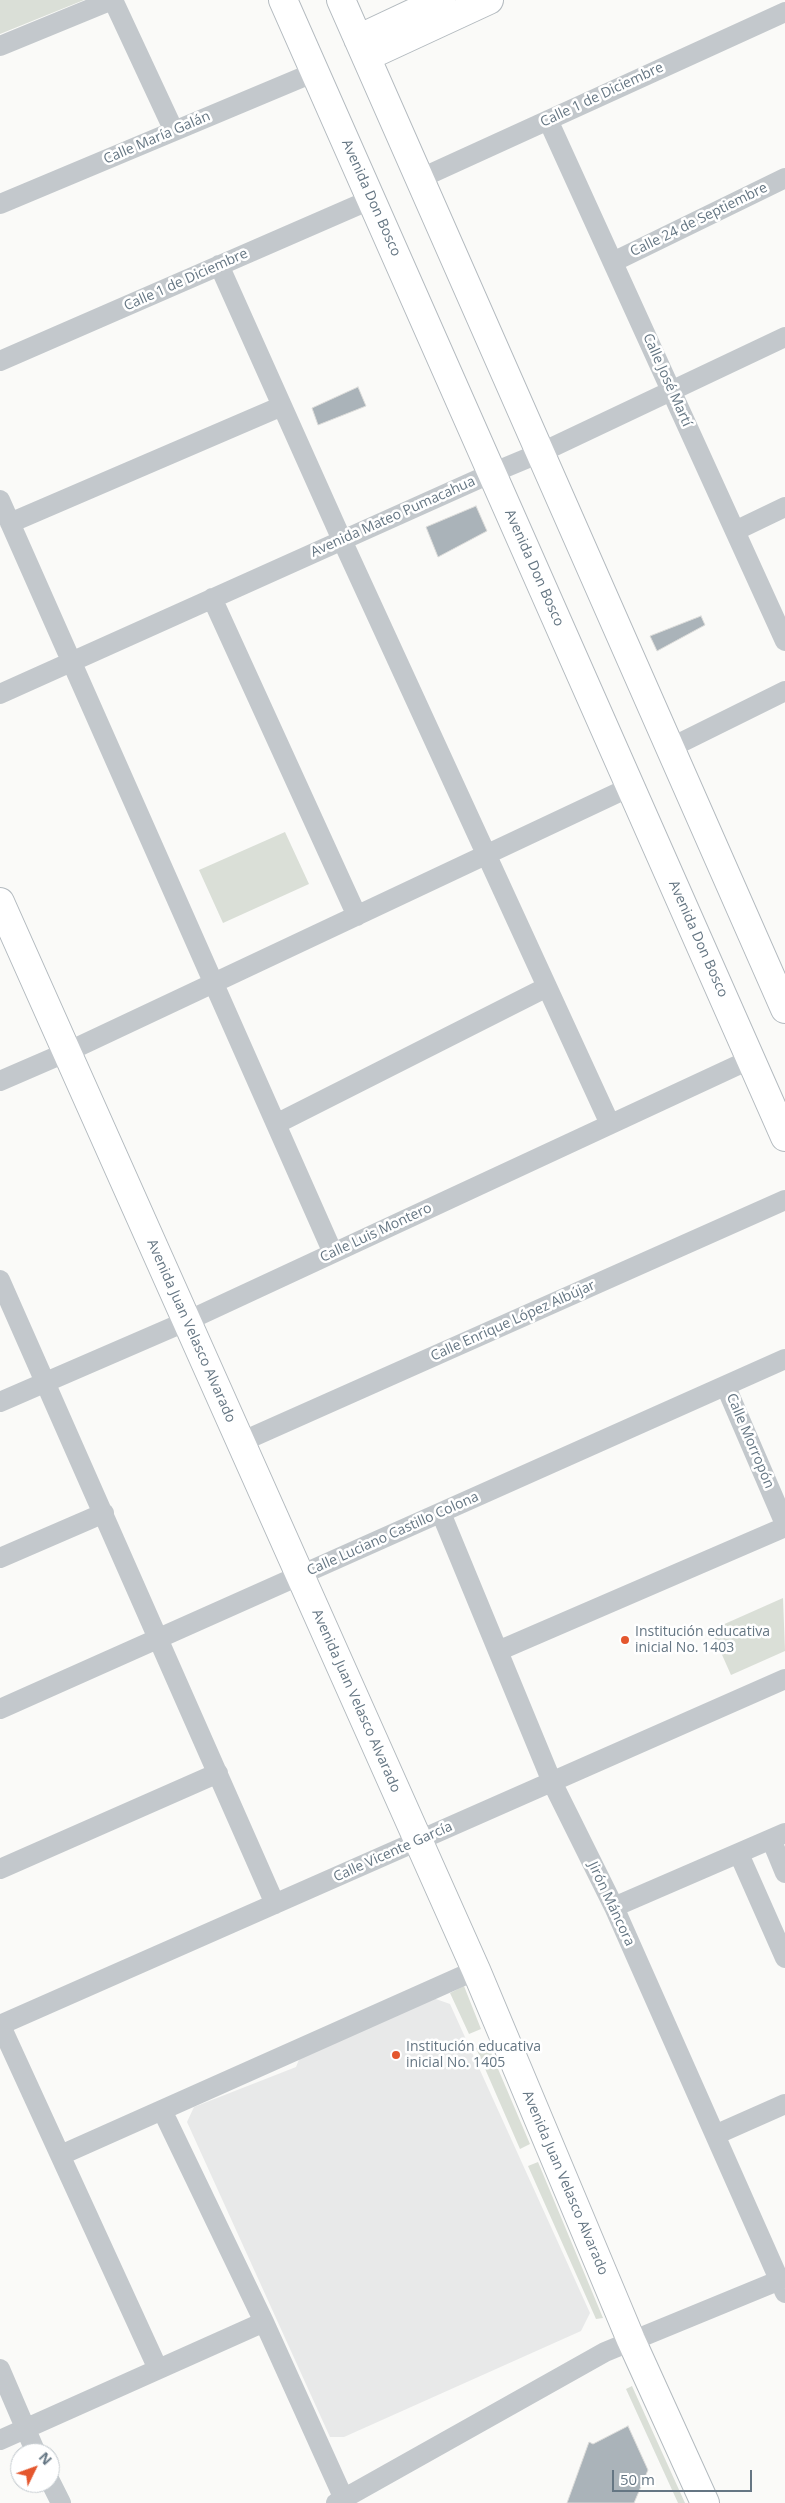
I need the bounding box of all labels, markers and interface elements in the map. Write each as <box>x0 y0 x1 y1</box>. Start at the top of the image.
street label: Calle 1 de Diciembre <box>538 59 666 131</box>
street label: Calle María Galán <box>101 108 213 168</box>
street label: Avenida Don Bosco <box>338 137 404 259</box>
street label: Calle 24 de Septiembre <box>628 179 770 261</box>
street label: Calle 1 de Diciembre <box>121 245 251 315</box>
street label: Calle José Martí <box>639 331 695 429</box>
street label: Avenida Mateo Pumacahua <box>308 473 478 561</box>
street label: Avenida Don Bosco <box>501 507 567 629</box>
street label: Avenida Don Bosco <box>665 878 731 1000</box>
street label: Calle Luis Montero <box>317 1200 435 1266</box>
street label: Avenida Juan Velasco Alvarado <box>143 1237 239 1425</box>
street label: Calle Enrique López Albújar <box>428 1277 598 1365</box>
street label: Calle Morropón <box>722 1391 778 1491</box>
street label: Calle Luciano Castillo Colona <box>305 1488 481 1580</box>
street label: Avenida Juan Velasco Alvarado <box>308 1607 404 1795</box>
place label: Institución educativa inicial No. 1403 <box>635 1624 770 1656</box>
marker: Institución educativa inicial No. 1403 <box>619 1634 631 1646</box>
street label: Calle Vicente García <box>331 1818 455 1886</box>
street label: Jirón Máncora <box>584 1859 638 1949</box>
place label: Institución educativa inicial No. 1405 <box>406 2039 541 2072</box>
marker: Institución educativa inicial No. 1405 <box>390 2049 402 2061</box>
street label: Avenida Juan Velasco Alvarado <box>518 2088 612 2278</box>
north arrow <box>10 2443 60 2493</box>
text: N <box>35 2448 57 2469</box>
scale bar <box>615 2460 755 2492</box>
text: 50 m <box>620 2469 655 2489</box>

